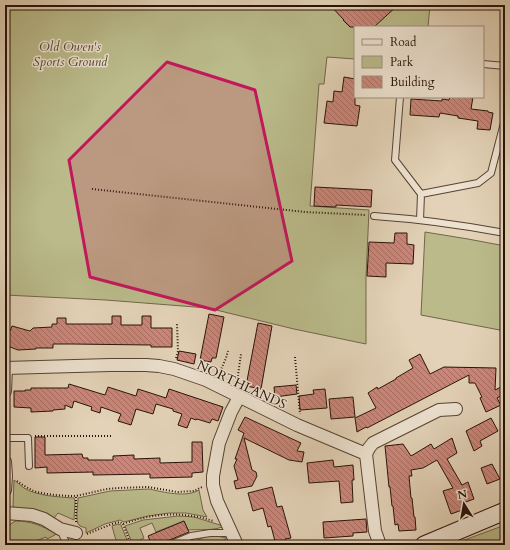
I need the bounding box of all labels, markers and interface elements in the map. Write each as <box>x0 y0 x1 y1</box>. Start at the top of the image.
legend <box>354 26 484 98</box>
text: Road <box>390 34 417 50</box>
park label: Old Owen's Sports Ground <box>33 38 108 71</box>
text: Park <box>390 54 414 70</box>
text: Building <box>390 74 435 90</box>
street label: NORTHLANDS <box>194 356 289 414</box>
north arrow <box>444 484 484 524</box>
text: N <box>456 486 469 503</box>

